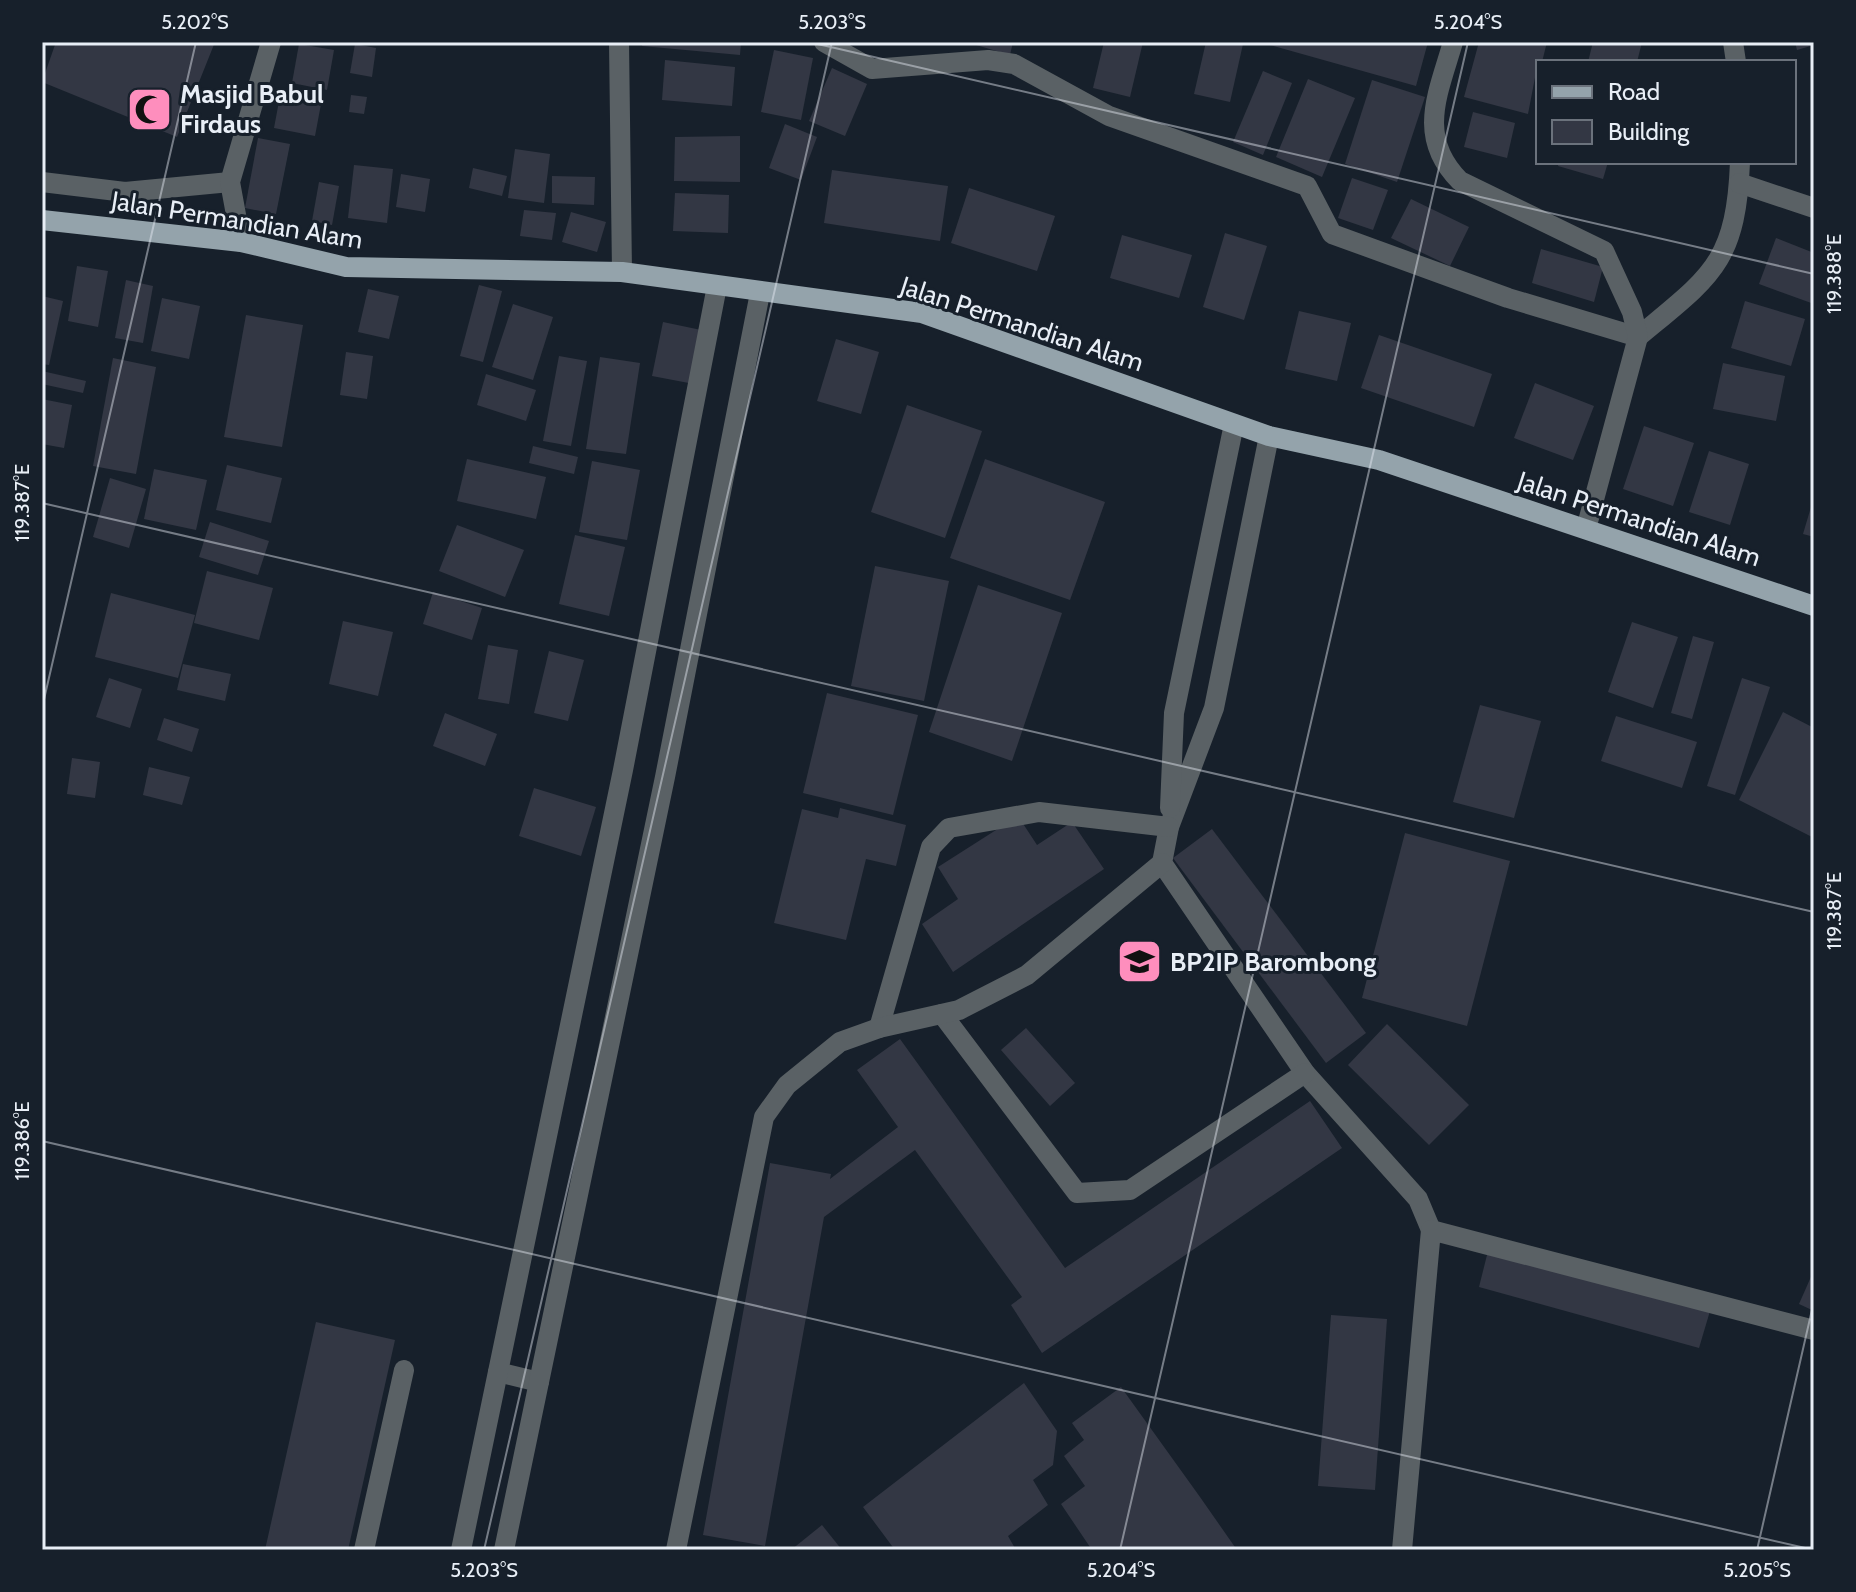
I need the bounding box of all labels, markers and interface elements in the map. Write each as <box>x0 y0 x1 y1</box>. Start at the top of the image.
text: 5.202°S <box>161 10 229 34</box>
text: 5.203°S <box>798 10 866 34</box>
text: 5.204°S <box>1434 10 1502 34</box>
legend <box>1536 60 1796 164</box>
text: Road <box>1608 77 1660 106</box>
place label: Masjid Babul Firdaus <box>180 78 324 140</box>
mosque icon: Masjid Babul Firdaus <box>125 85 173 133</box>
text: Building <box>1608 117 1690 146</box>
street label: Jalan Permandian Alam <box>108 184 365 256</box>
text: 119.388°E <box>1822 234 1846 314</box>
street label: Jalan Permandian Alam <box>895 269 1148 378</box>
text: 119.387°E <box>10 464 34 542</box>
street label: Jalan Permandian Alam <box>1512 464 1765 573</box>
text: 119.387°E <box>1822 872 1846 950</box>
school or university icon: BP2IP Barombong <box>1115 938 1163 986</box>
place label: BP2IP Barombong <box>1170 946 1376 978</box>
text: 119.386°E <box>10 1101 34 1181</box>
text: 5.203°S <box>450 1558 518 1582</box>
text: 5.204°S <box>1087 1558 1155 1582</box>
text: 5.205°S <box>1723 1558 1791 1582</box>

